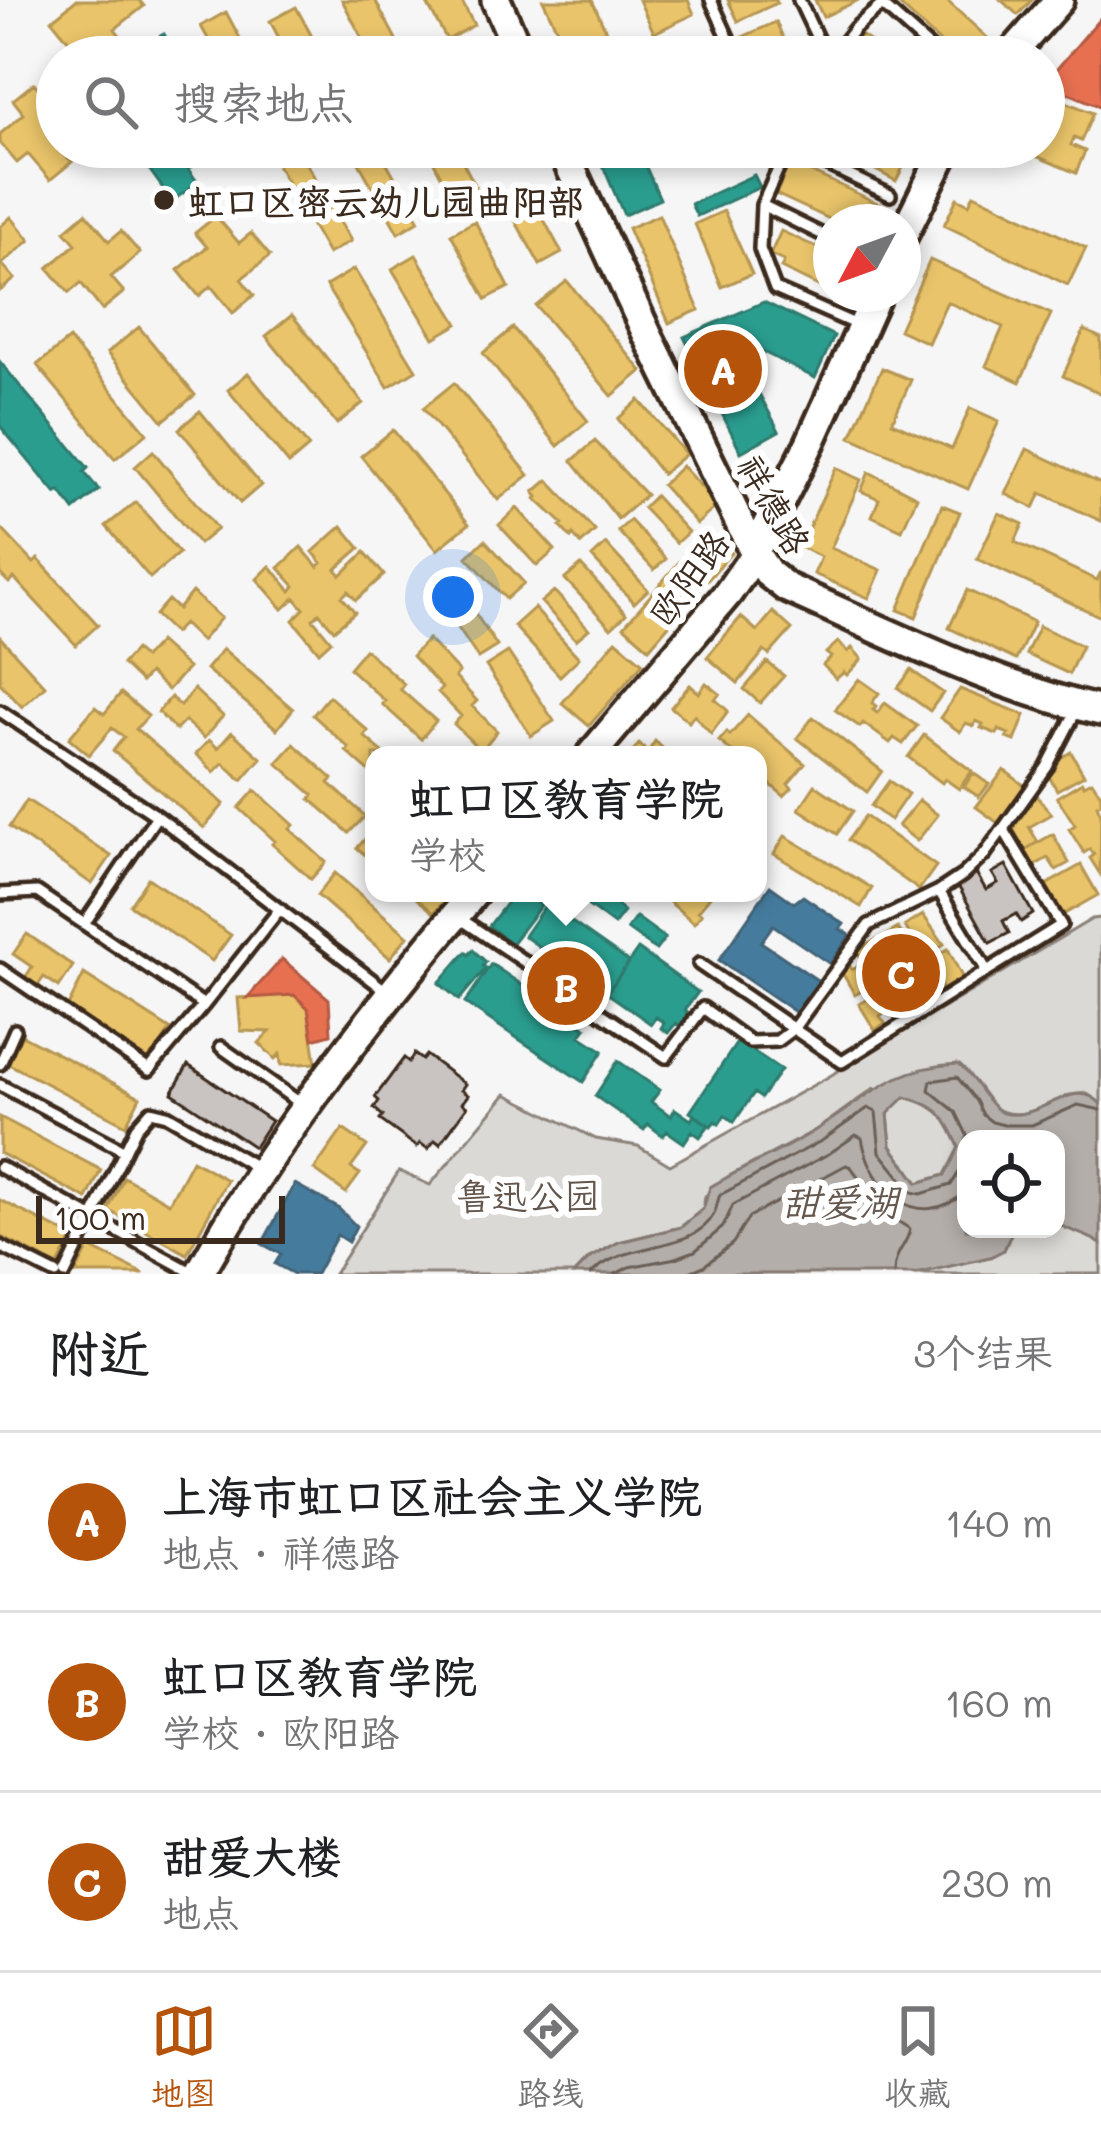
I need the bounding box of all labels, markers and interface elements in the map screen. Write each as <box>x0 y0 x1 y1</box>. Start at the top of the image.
search box <box>36 36 1065 168</box>
icon: search <box>78 69 144 135</box>
text: 搜索地点 <box>174 72 354 130</box>
place label: 虹口区密云幼儿园曲阳部 <box>188 177 584 224</box>
marker: 虹口区密云幼儿园曲阳部 <box>151 187 177 213</box>
north arrow <box>813 204 921 312</box>
pin: A <box>684 324 762 414</box>
street label: 祥德路 <box>728 445 822 563</box>
street label: 欧阳路 <box>637 519 739 635</box>
your location <box>423 567 483 627</box>
popup <box>365 746 767 902</box>
text: 虹口区教育学院 <box>408 768 724 826</box>
text: 学校 <box>408 828 487 879</box>
pin: C <box>862 928 940 1018</box>
pin: B <box>527 941 605 1031</box>
map controls <box>957 1130 1065 1238</box>
button: locate <box>957 1130 1065 1238</box>
park label: 鲁迅公园 <box>456 1171 600 1218</box>
water label: 甜爱湖 <box>781 1175 902 1226</box>
scale bar <box>36 1190 285 1243</box>
text: 100 m <box>54 1195 146 1238</box>
text: 附近 <box>48 1318 150 1385</box>
text: 3个结果 <box>913 1326 1053 1377</box>
text: 上海市虹口区社会主义学院 <box>162 1466 702 1524</box>
text: A <box>73 1496 101 1547</box>
text: 140 m <box>945 1496 1053 1547</box>
text: 地点 · 祥德路 <box>162 1526 399 1577</box>
text: 虹口区教育学院 <box>162 1646 477 1704</box>
text: B <box>74 1676 100 1727</box>
text: 160 m <box>944 1676 1053 1727</box>
text: 学校 · 欧阳路 <box>162 1706 399 1757</box>
text: 甜爱大楼 <box>162 1826 342 1884</box>
text: C <box>73 1856 101 1907</box>
text: 230 m <box>941 1856 1053 1907</box>
text: 地点 <box>162 1886 240 1937</box>
tab: 地图 <box>151 1998 217 2114</box>
tab: 路线 <box>518 1998 584 2114</box>
tab: 收藏 <box>885 1998 951 2114</box>

